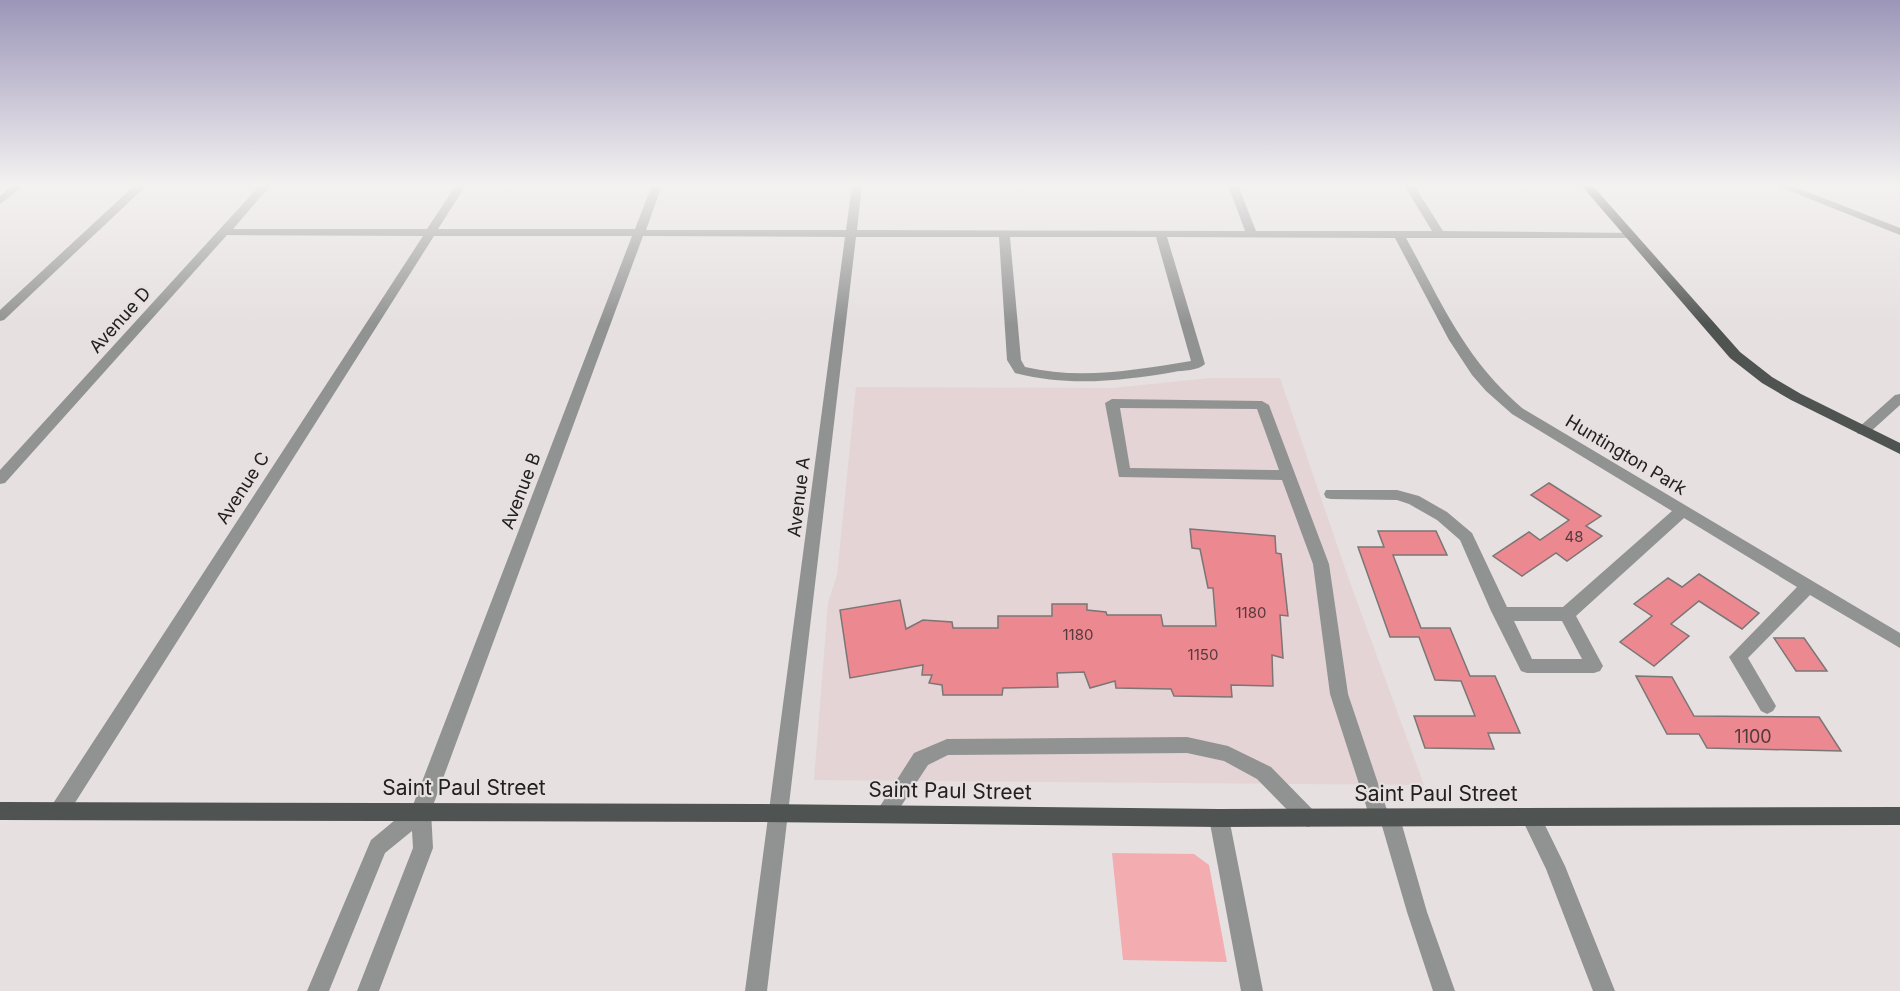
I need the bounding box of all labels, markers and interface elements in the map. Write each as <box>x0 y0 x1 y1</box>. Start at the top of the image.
street label: Avenue D <box>85 282 155 357</box>
street label: Huntington Park <box>1562 410 1691 499</box>
street label: Avenue C <box>212 448 274 528</box>
street label: Avenue B <box>496 450 545 532</box>
street label: Avenue A <box>783 456 814 538</box>
house number: 48 <box>1565 527 1583 546</box>
house number: 1180 <box>1236 603 1266 622</box>
house number: 1180 <box>1063 625 1093 644</box>
house number: 1150 <box>1188 645 1218 664</box>
house number: 1100 <box>1734 726 1772 747</box>
street label: Saint Paul Street <box>382 775 546 800</box>
street label: Saint Paul Street <box>868 777 1032 804</box>
street label: Saint Paul Street <box>1354 781 1518 806</box>

